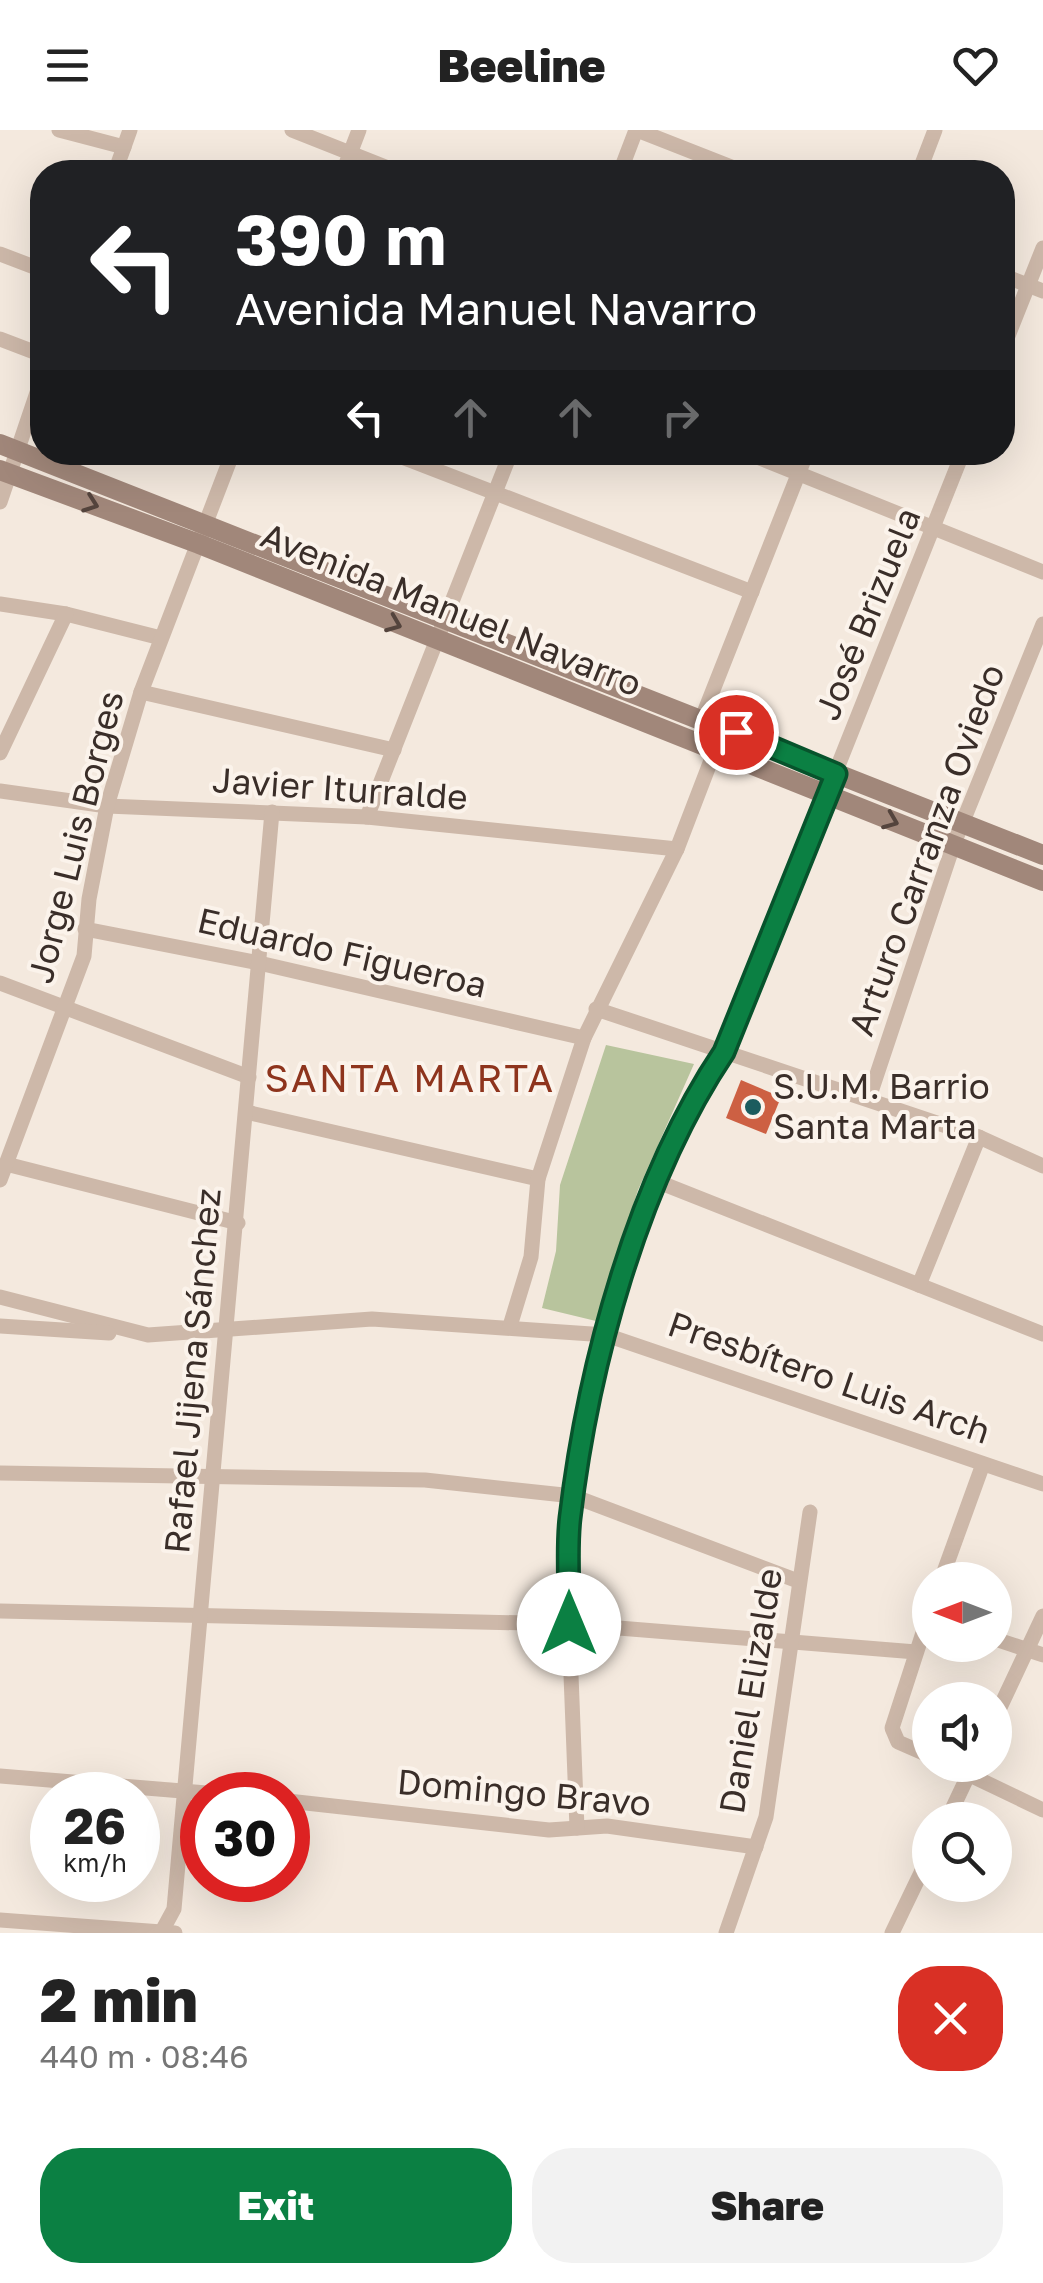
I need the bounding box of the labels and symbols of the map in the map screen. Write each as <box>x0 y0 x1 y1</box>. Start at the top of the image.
one-way arrow <box>82 492 99 513</box>
street label: José Brizuela <box>805 502 929 726</box>
street label: Avenida Manuel Navarro <box>255 514 648 705</box>
one-way arrow <box>384 612 401 632</box>
street label: Arturo Carranza Oviedo <box>839 658 1013 1041</box>
street label: Jorge Luis Borges <box>18 686 132 987</box>
pin <box>694 690 779 775</box>
street label: Javier Iturralde <box>211 758 469 818</box>
one-way arrow <box>881 810 898 830</box>
street label: Eduardo Figueroa <box>194 898 491 1006</box>
district label: SANTA MARTA <box>265 1055 555 1100</box>
place label: S.U.M. Barrio Santa Marta <box>773 1065 990 1147</box>
marker: S.U.M. Barrio Santa Marta <box>742 1096 764 1118</box>
street label: Rafael Jijena Sánchez <box>155 1187 229 1555</box>
street label: Presbítero Luis Arch <box>663 1302 996 1452</box>
north arrow <box>912 1562 1012 1662</box>
street label: Daniel Elizalde <box>710 1565 790 1816</box>
position arrow <box>517 1572 621 1676</box>
street label: Domingo Bravo <box>396 1760 653 1824</box>
speed limit sign: 30 <box>180 1772 310 1902</box>

